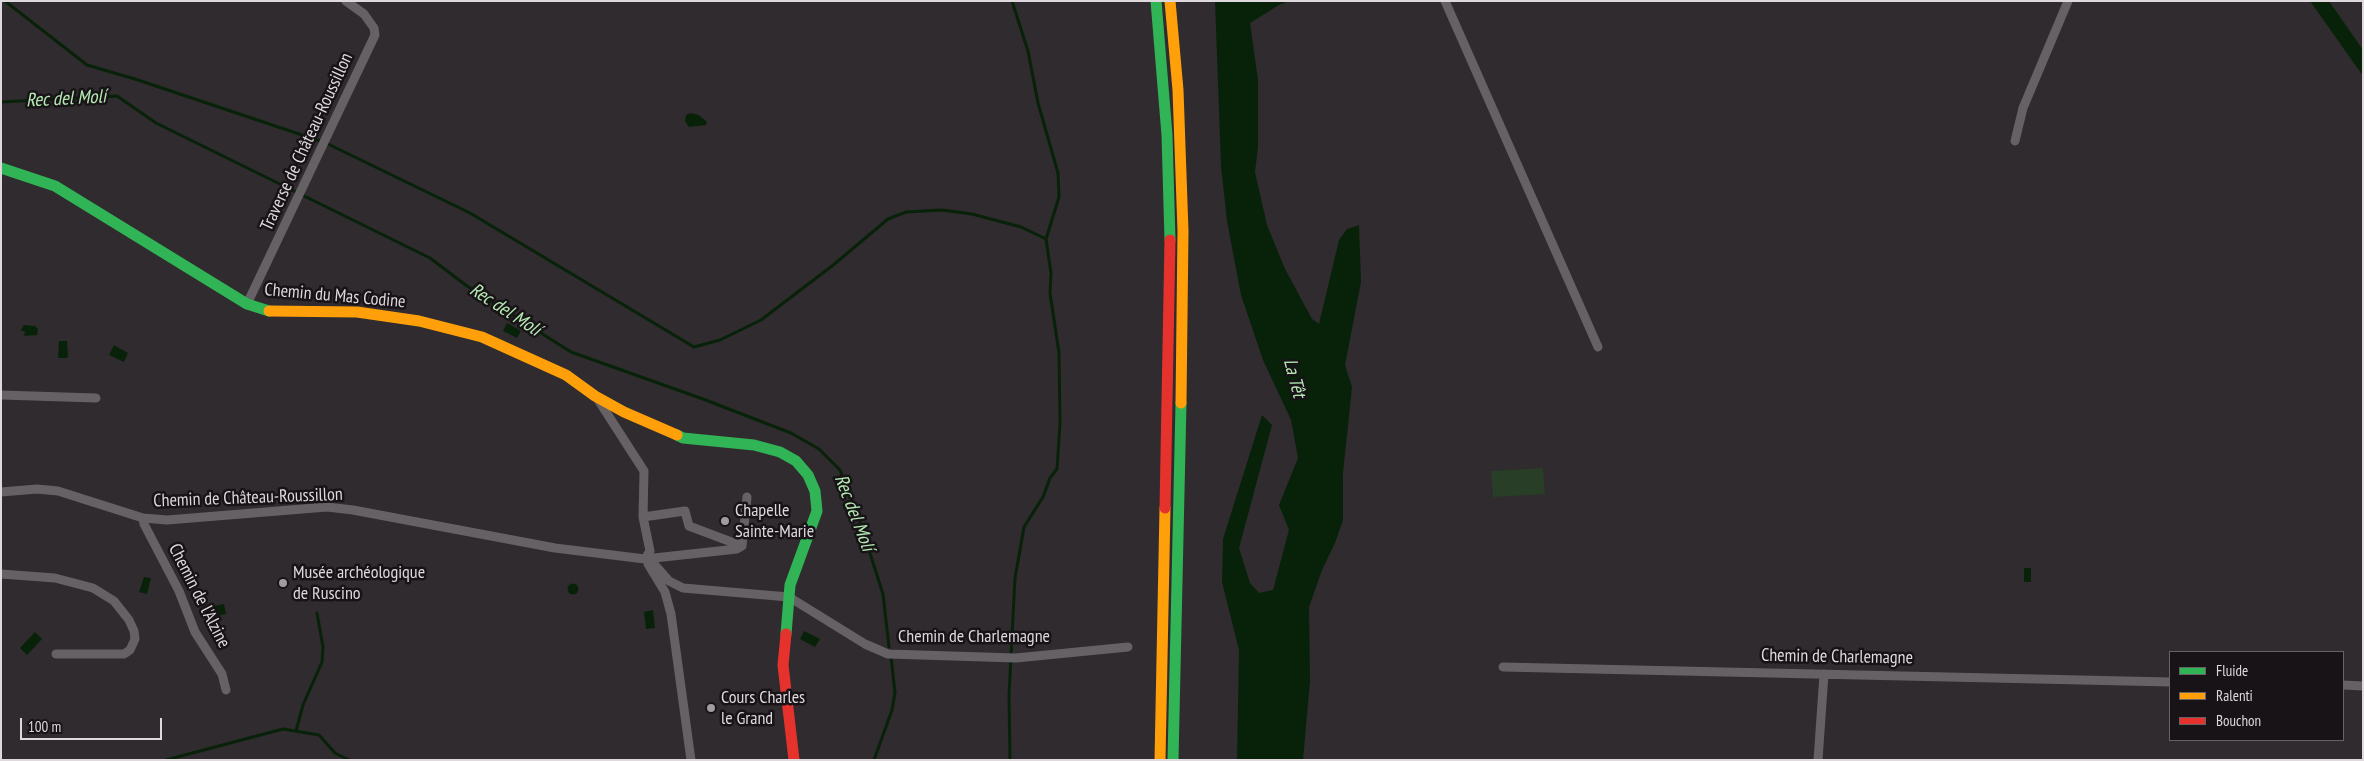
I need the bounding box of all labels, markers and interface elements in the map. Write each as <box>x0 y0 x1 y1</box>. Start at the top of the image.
street label: Traverse de Château-Roussillon <box>256 50 358 234</box>
water label: Rec del Molí <box>25 86 107 112</box>
street label: Chemin du Mas Codine <box>264 279 406 313</box>
water label: Rec del Molí <box>465 279 545 341</box>
water label: La Têt <box>1278 356 1310 400</box>
water label: Rec del Molí <box>829 471 879 555</box>
street label: Chemin de Château-Roussillon <box>153 484 343 512</box>
place label: Chapelle Sainte-Marie <box>735 500 814 542</box>
marker: Chapelle Sainte-Marie <box>719 515 731 527</box>
street label: Chemin de l'Alzine <box>163 540 235 652</box>
place label: Musée archéologique de Ruscino <box>293 562 425 604</box>
marker: Musée archéologique de Ruscino <box>277 577 289 589</box>
street label: Chemin de Charlemagne <box>898 626 1050 648</box>
street label: Chemin de Charlemagne <box>1761 645 1913 669</box>
legend <box>2169 651 2344 741</box>
text: Fluide <box>2216 661 2248 680</box>
text: Ralenti <box>2216 686 2253 705</box>
place label: Cours Charles le Grand <box>721 687 805 730</box>
marker: Cours Charles le Grand <box>705 702 717 714</box>
scale bar <box>22 708 165 740</box>
text: Bouchon <box>2216 711 2261 730</box>
text: 100 m <box>28 717 61 736</box>

